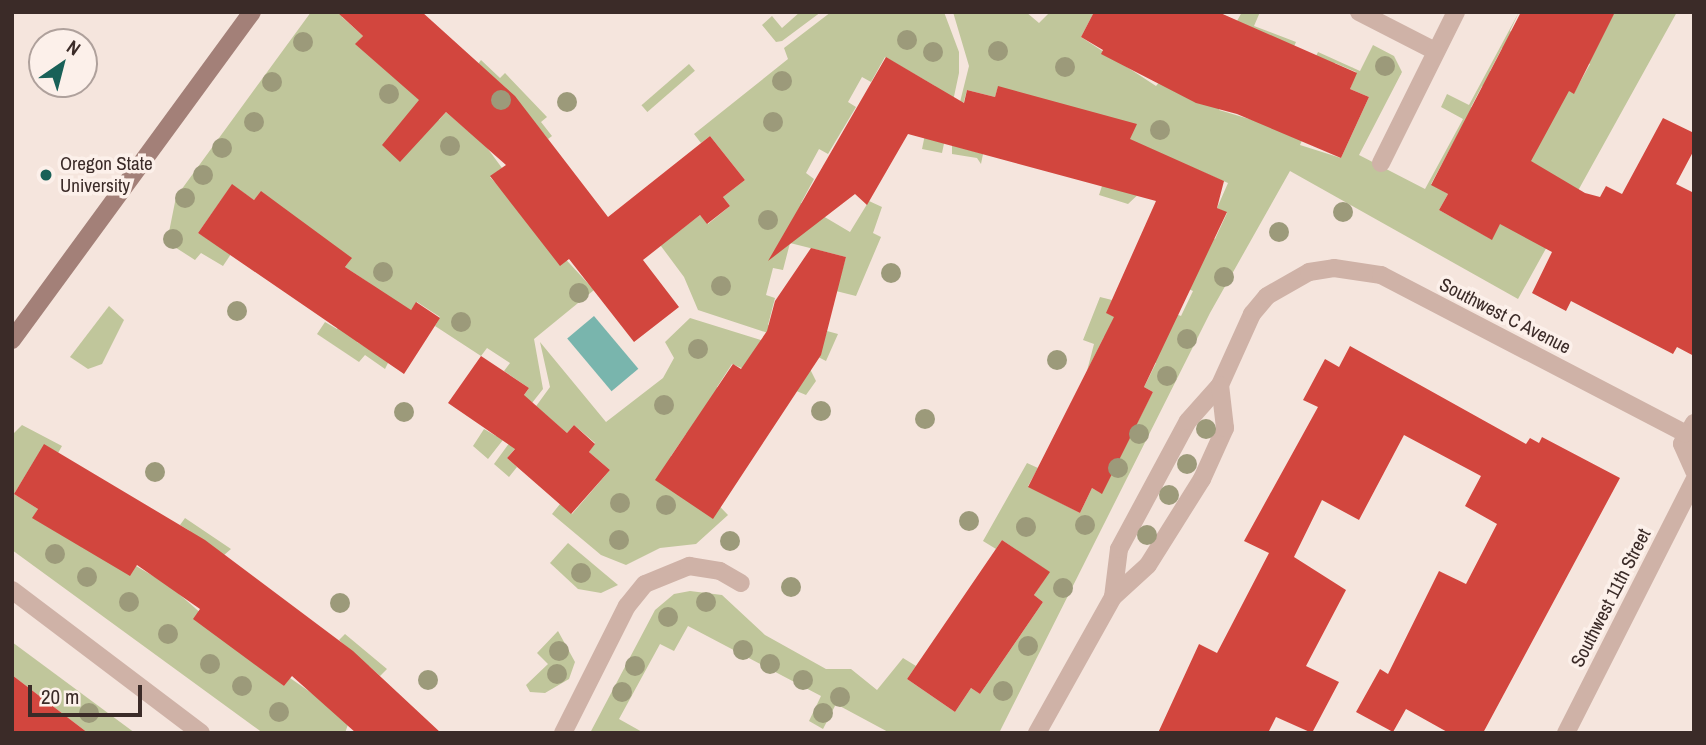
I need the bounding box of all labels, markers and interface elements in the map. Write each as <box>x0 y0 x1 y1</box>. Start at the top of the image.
north arrow <box>28 28 98 98</box>
text: N <box>62 34 86 61</box>
place label: Oregon State University <box>60 153 153 197</box>
marker: Oregon State University <box>38 167 54 183</box>
street label: Southwest C Avenue <box>1435 273 1575 359</box>
street label: Southwest 11th Street <box>1566 525 1656 671</box>
scale bar <box>32 672 145 716</box>
text: 20 m <box>41 682 79 711</box>

